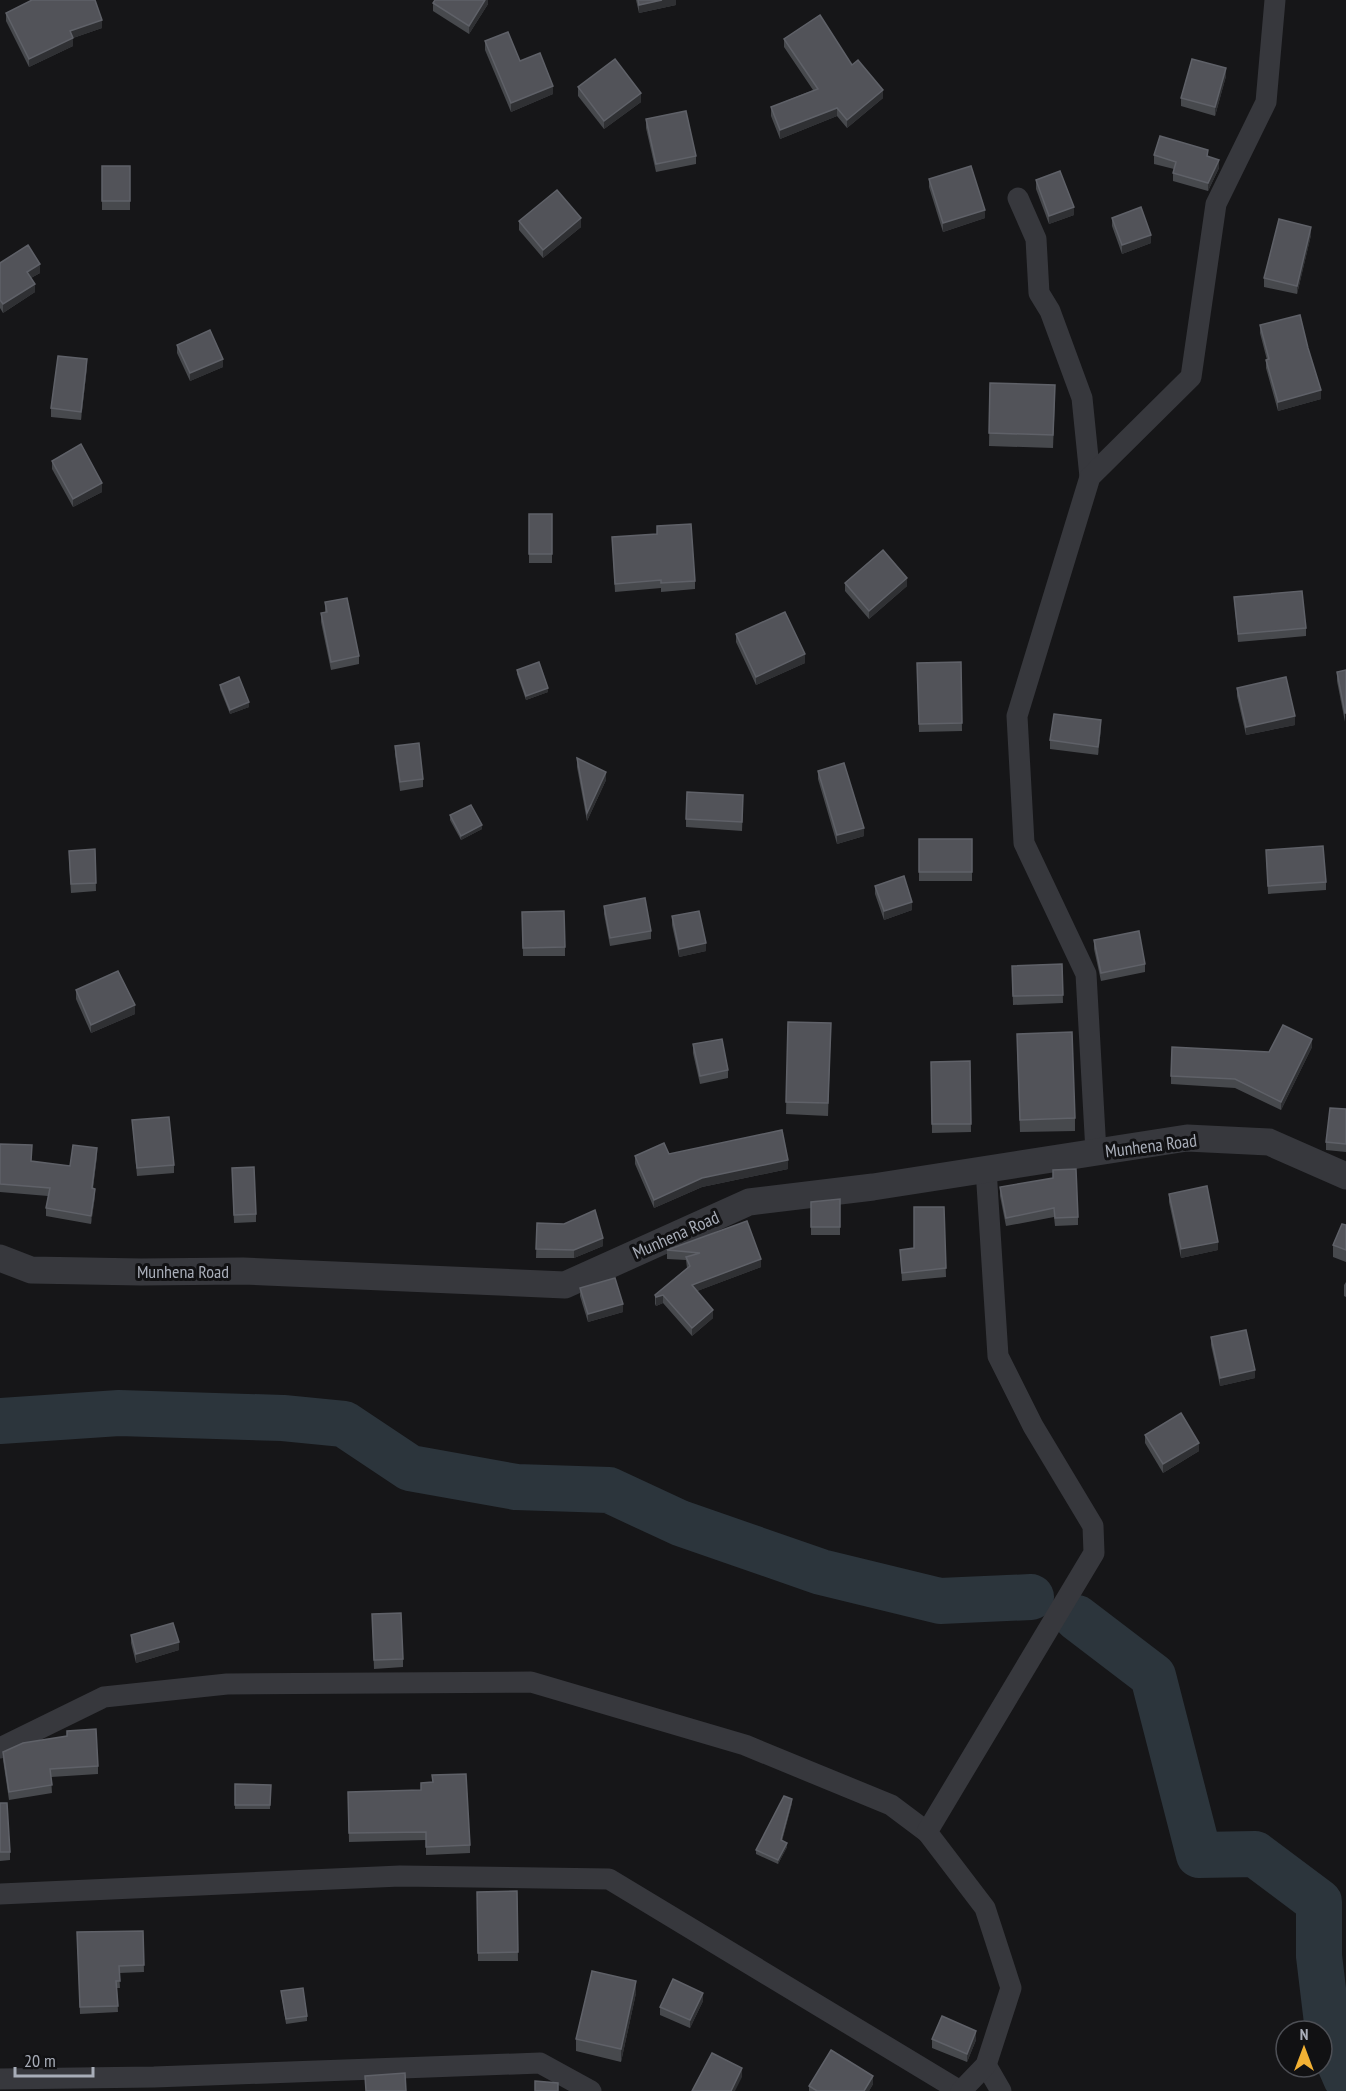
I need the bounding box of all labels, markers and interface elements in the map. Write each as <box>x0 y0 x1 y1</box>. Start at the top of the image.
street label: Munhena Road <box>1104 1128 1198 1163</box>
street label: Munhena Road <box>629 1205 723 1264</box>
street label: Munhena Road <box>137 1260 229 1283</box>
north arrow <box>1274 2019 1334 2079</box>
text: N <box>1300 2024 1308 2044</box>
scale bar <box>15 2040 93 2078</box>
text: 20 m <box>24 2049 56 2072</box>

